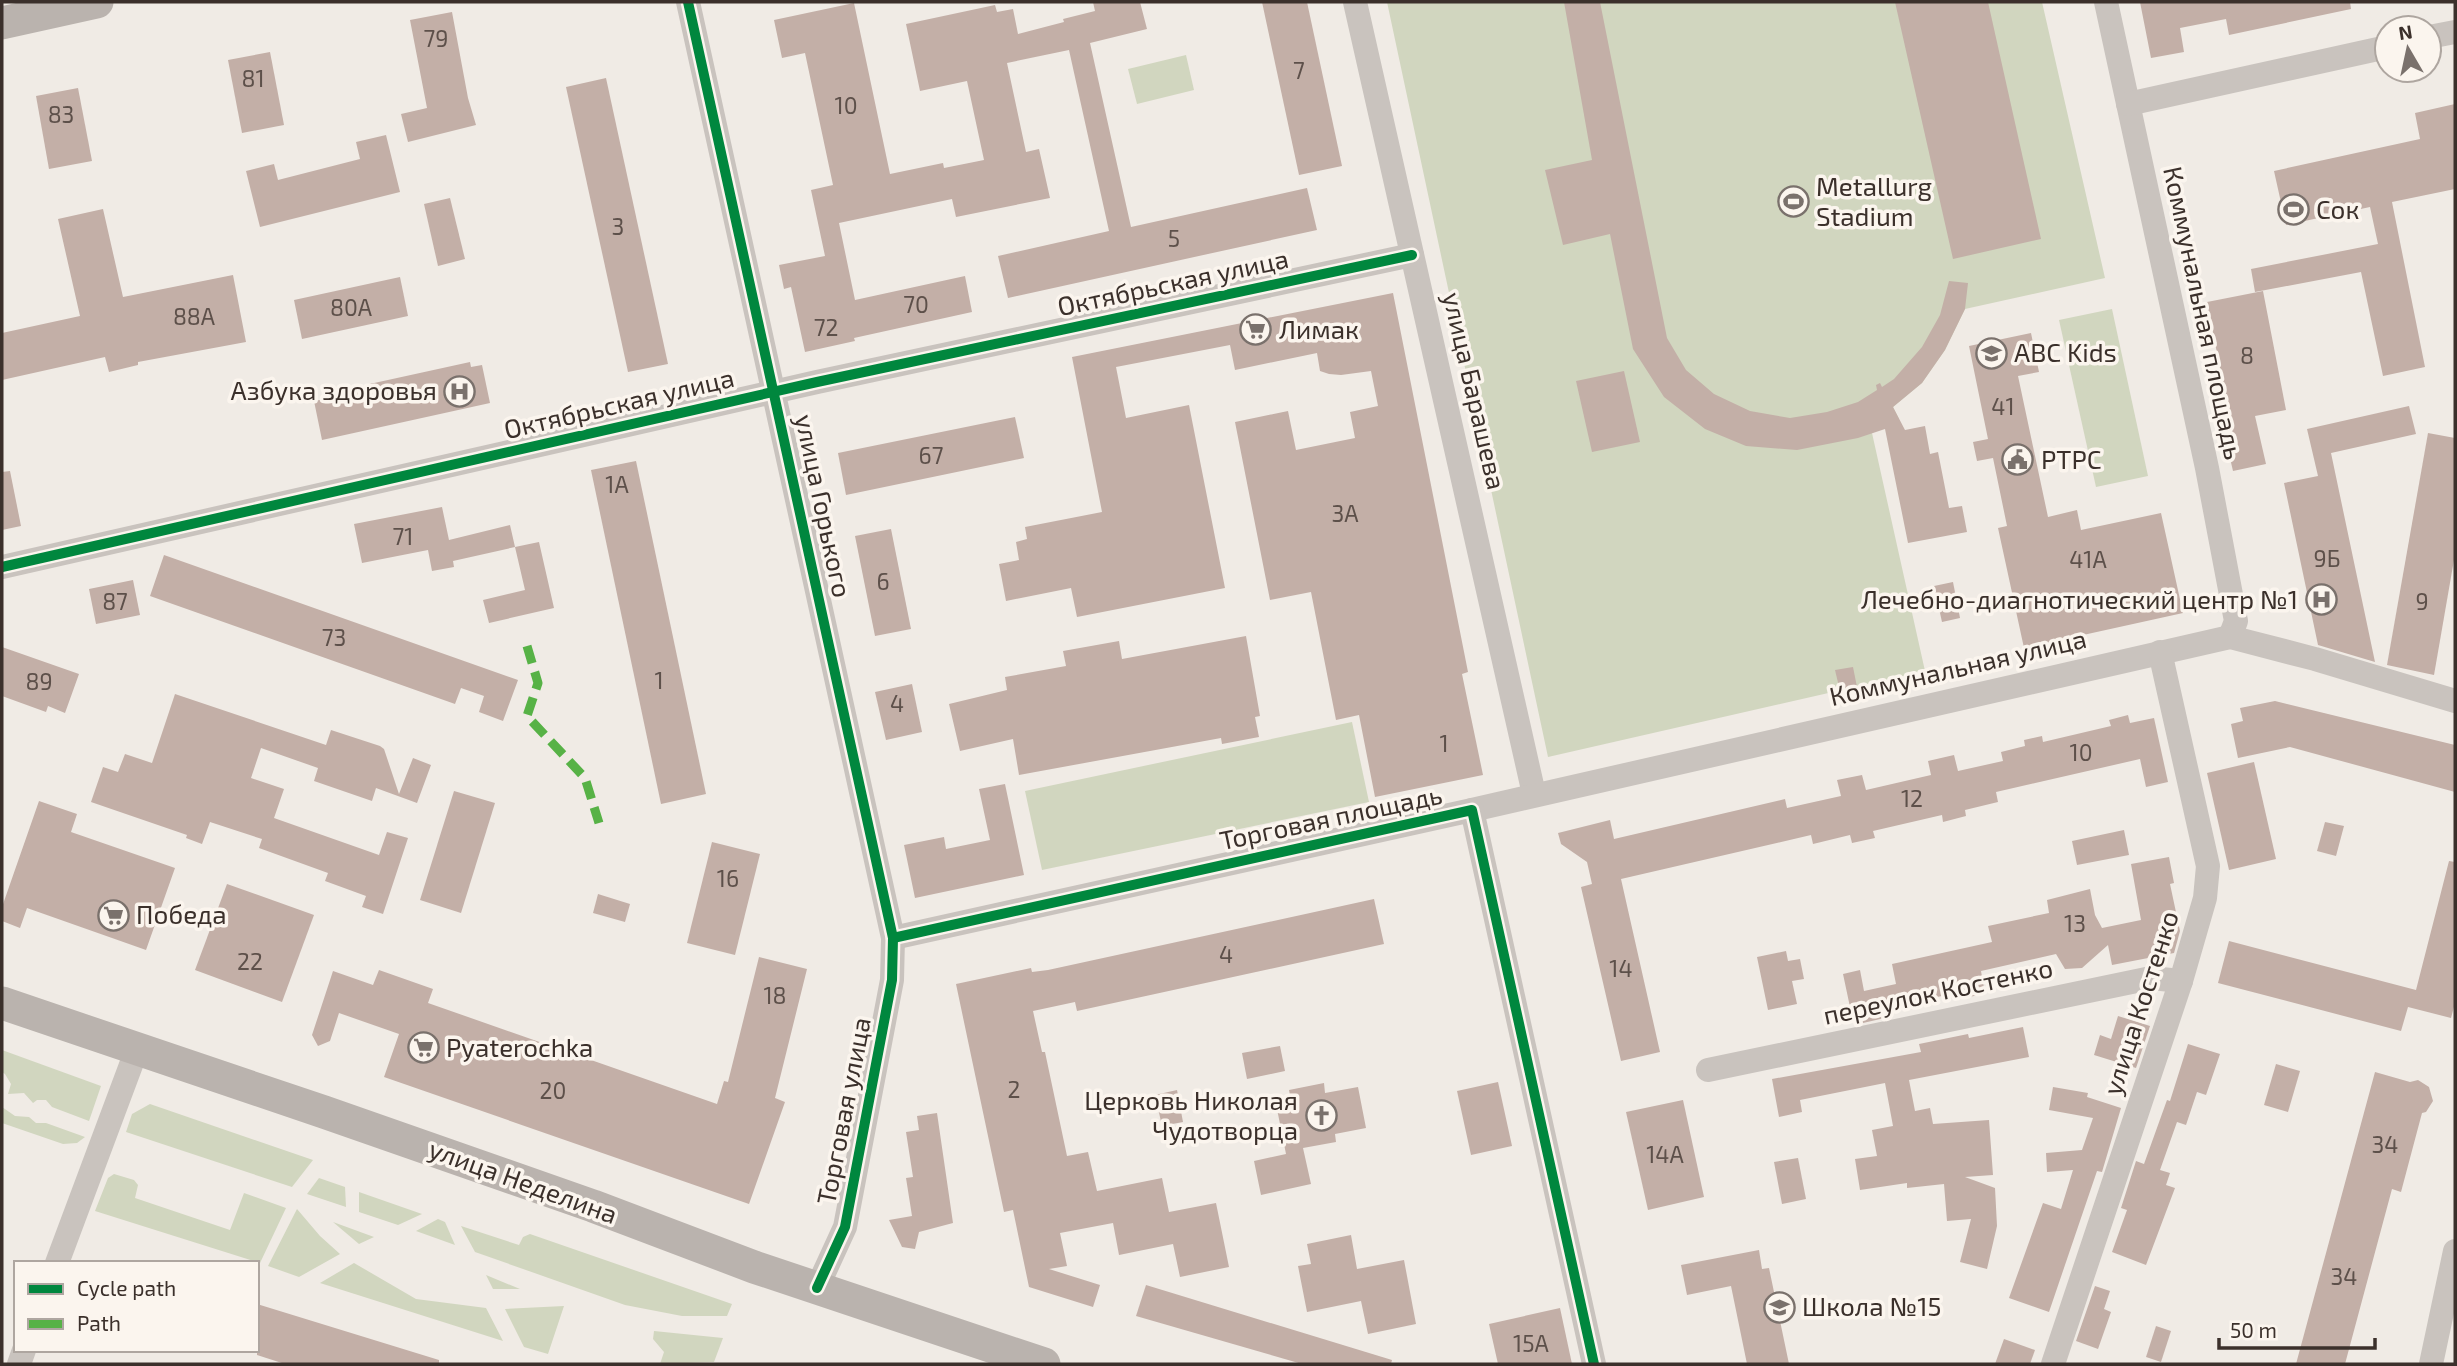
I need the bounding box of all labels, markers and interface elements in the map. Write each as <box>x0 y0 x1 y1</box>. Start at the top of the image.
north arrow <box>2373 14 2443 84</box>
text: N <box>2397 19 2414 44</box>
house number: 79 <box>424 24 448 52</box>
house number: 7 <box>1293 56 1305 84</box>
house number: 81 <box>241 64 265 92</box>
house number: 10 <box>834 91 858 119</box>
house number: 83 <box>48 100 74 128</box>
street label: Коммунальная площадь <box>2157 163 2251 462</box>
place label: Metallurg Stadium <box>1816 170 1932 231</box>
sports icon: Metallurg Stadium <box>1776 185 1810 219</box>
sports icon: Сок <box>2276 193 2310 227</box>
place label: Сок <box>2316 193 2359 224</box>
house number: 3 <box>612 212 624 240</box>
house number: 5 <box>1168 224 1180 252</box>
street label: Октябрьская улица <box>1054 242 1291 322</box>
street label: улица Барашева <box>1437 289 1513 493</box>
house number: 70 <box>903 290 929 318</box>
house number: 80А <box>330 293 373 321</box>
house number: 88А <box>173 302 216 330</box>
house number: 72 <box>814 313 838 341</box>
supermarket icon: Лимак <box>1239 313 1273 347</box>
place label: Лимак <box>1279 313 1359 344</box>
school or university icon: ABC Kids <box>1974 336 2008 370</box>
place label: ABC Kids <box>2014 336 2117 367</box>
house number: 8 <box>2240 341 2254 369</box>
street label: Октябрьская улица <box>501 361 737 445</box>
place label: Азбука здоровья <box>231 374 437 406</box>
hospital icon: Азбука здоровья <box>443 374 477 408</box>
house number: 41 <box>1991 392 2015 420</box>
street label: улица Горького <box>789 411 859 600</box>
house number: 67 <box>919 441 944 469</box>
public building icon: РТРС <box>2001 443 2035 477</box>
place label: РТРС <box>2041 443 2102 474</box>
house number: 1А <box>605 470 629 498</box>
house number: 3А <box>1331 499 1359 527</box>
house number: 71 <box>393 522 413 550</box>
house number: 9Б <box>2314 544 2340 572</box>
house number: 41А <box>2069 545 2107 573</box>
house number: 6 <box>876 567 890 595</box>
place label: Лечебно-диагнотический центр №1 <box>1861 583 2298 614</box>
hospital icon: Лечебно-диагнотический центр №1 <box>2304 583 2338 617</box>
house number: 87 <box>102 587 128 615</box>
house number: 9 <box>2415 587 2429 615</box>
street label: Коммунальная улица <box>1826 622 2089 712</box>
house number: 73 <box>322 623 346 651</box>
house number: 1 <box>654 666 664 694</box>
house number: 89 <box>25 667 53 695</box>
house number: 4 <box>890 689 904 717</box>
house number: 1 <box>1439 729 1449 757</box>
house number: 10 <box>2069 738 2093 766</box>
street label: Торговая площадь <box>1217 778 1445 855</box>
house number: 12 <box>1901 784 1923 812</box>
house number: 16 <box>717 864 739 892</box>
supermarket icon: Победа <box>96 898 130 932</box>
place label: Победа <box>136 898 227 929</box>
street label: улица Костенко <box>2095 907 2185 1099</box>
house number: 13 <box>2064 909 2086 937</box>
house number: 4 <box>1219 940 1233 968</box>
house number: 22 <box>237 947 263 975</box>
street label: переулок Костенко <box>1820 951 2055 1031</box>
house number: 14 <box>1609 954 1633 982</box>
house number: 18 <box>763 981 787 1009</box>
street label: Торговая улица <box>809 1014 877 1207</box>
supermarket icon: Pyaterochka <box>406 1031 440 1065</box>
place label: Pyaterochka <box>446 1031 593 1062</box>
house number: 2 <box>1008 1075 1020 1103</box>
house number: 20 <box>540 1076 566 1104</box>
place label: Церковь Николая Чудотворца <box>1084 1084 1298 1146</box>
church icon: Церковь Николая Чудотворца <box>1304 1099 1338 1133</box>
house number: 34 <box>2372 1130 2398 1158</box>
street label: улица Неделина <box>425 1132 622 1230</box>
house number: 14А <box>1646 1140 1684 1168</box>
legend <box>14 1261 259 1352</box>
house number: 34 <box>2331 1262 2357 1290</box>
text: Cycle path <box>77 1275 176 1300</box>
school or university icon: Школа №15 <box>1762 1290 1796 1324</box>
place label: Школа №15 <box>1802 1290 1941 1321</box>
scale bar <box>2219 1306 2375 1350</box>
text: Path <box>77 1310 121 1335</box>
text: 50 m <box>2230 1317 2277 1342</box>
house number: 15А <box>1513 1329 1550 1357</box>

